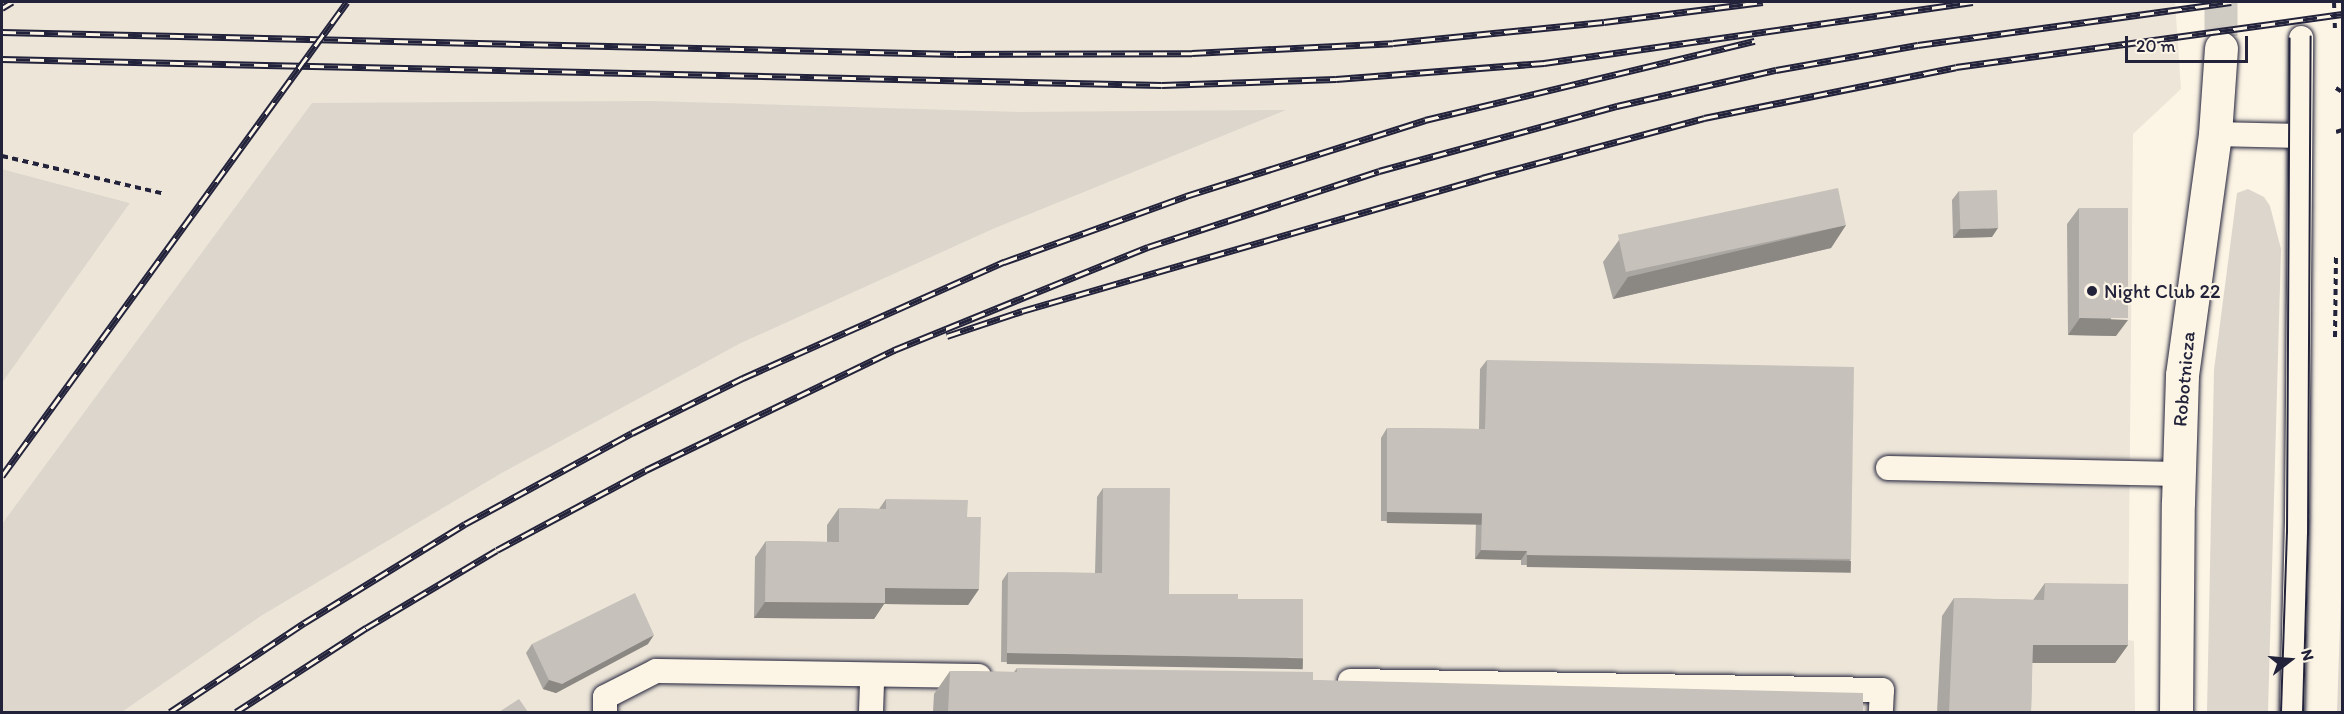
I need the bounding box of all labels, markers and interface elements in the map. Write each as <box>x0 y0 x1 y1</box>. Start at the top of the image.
scale bar <box>2128 24 2251 62</box>
text: 20 m <box>2136 35 2176 57</box>
place label: Night Club 22 <box>2104 279 2221 303</box>
marker: Night Club 22 <box>2085 284 2099 298</box>
street label: Robotnicza <box>2168 330 2200 428</box>
north arrow <box>2260 630 2320 690</box>
text: N <box>2297 647 2318 663</box>

